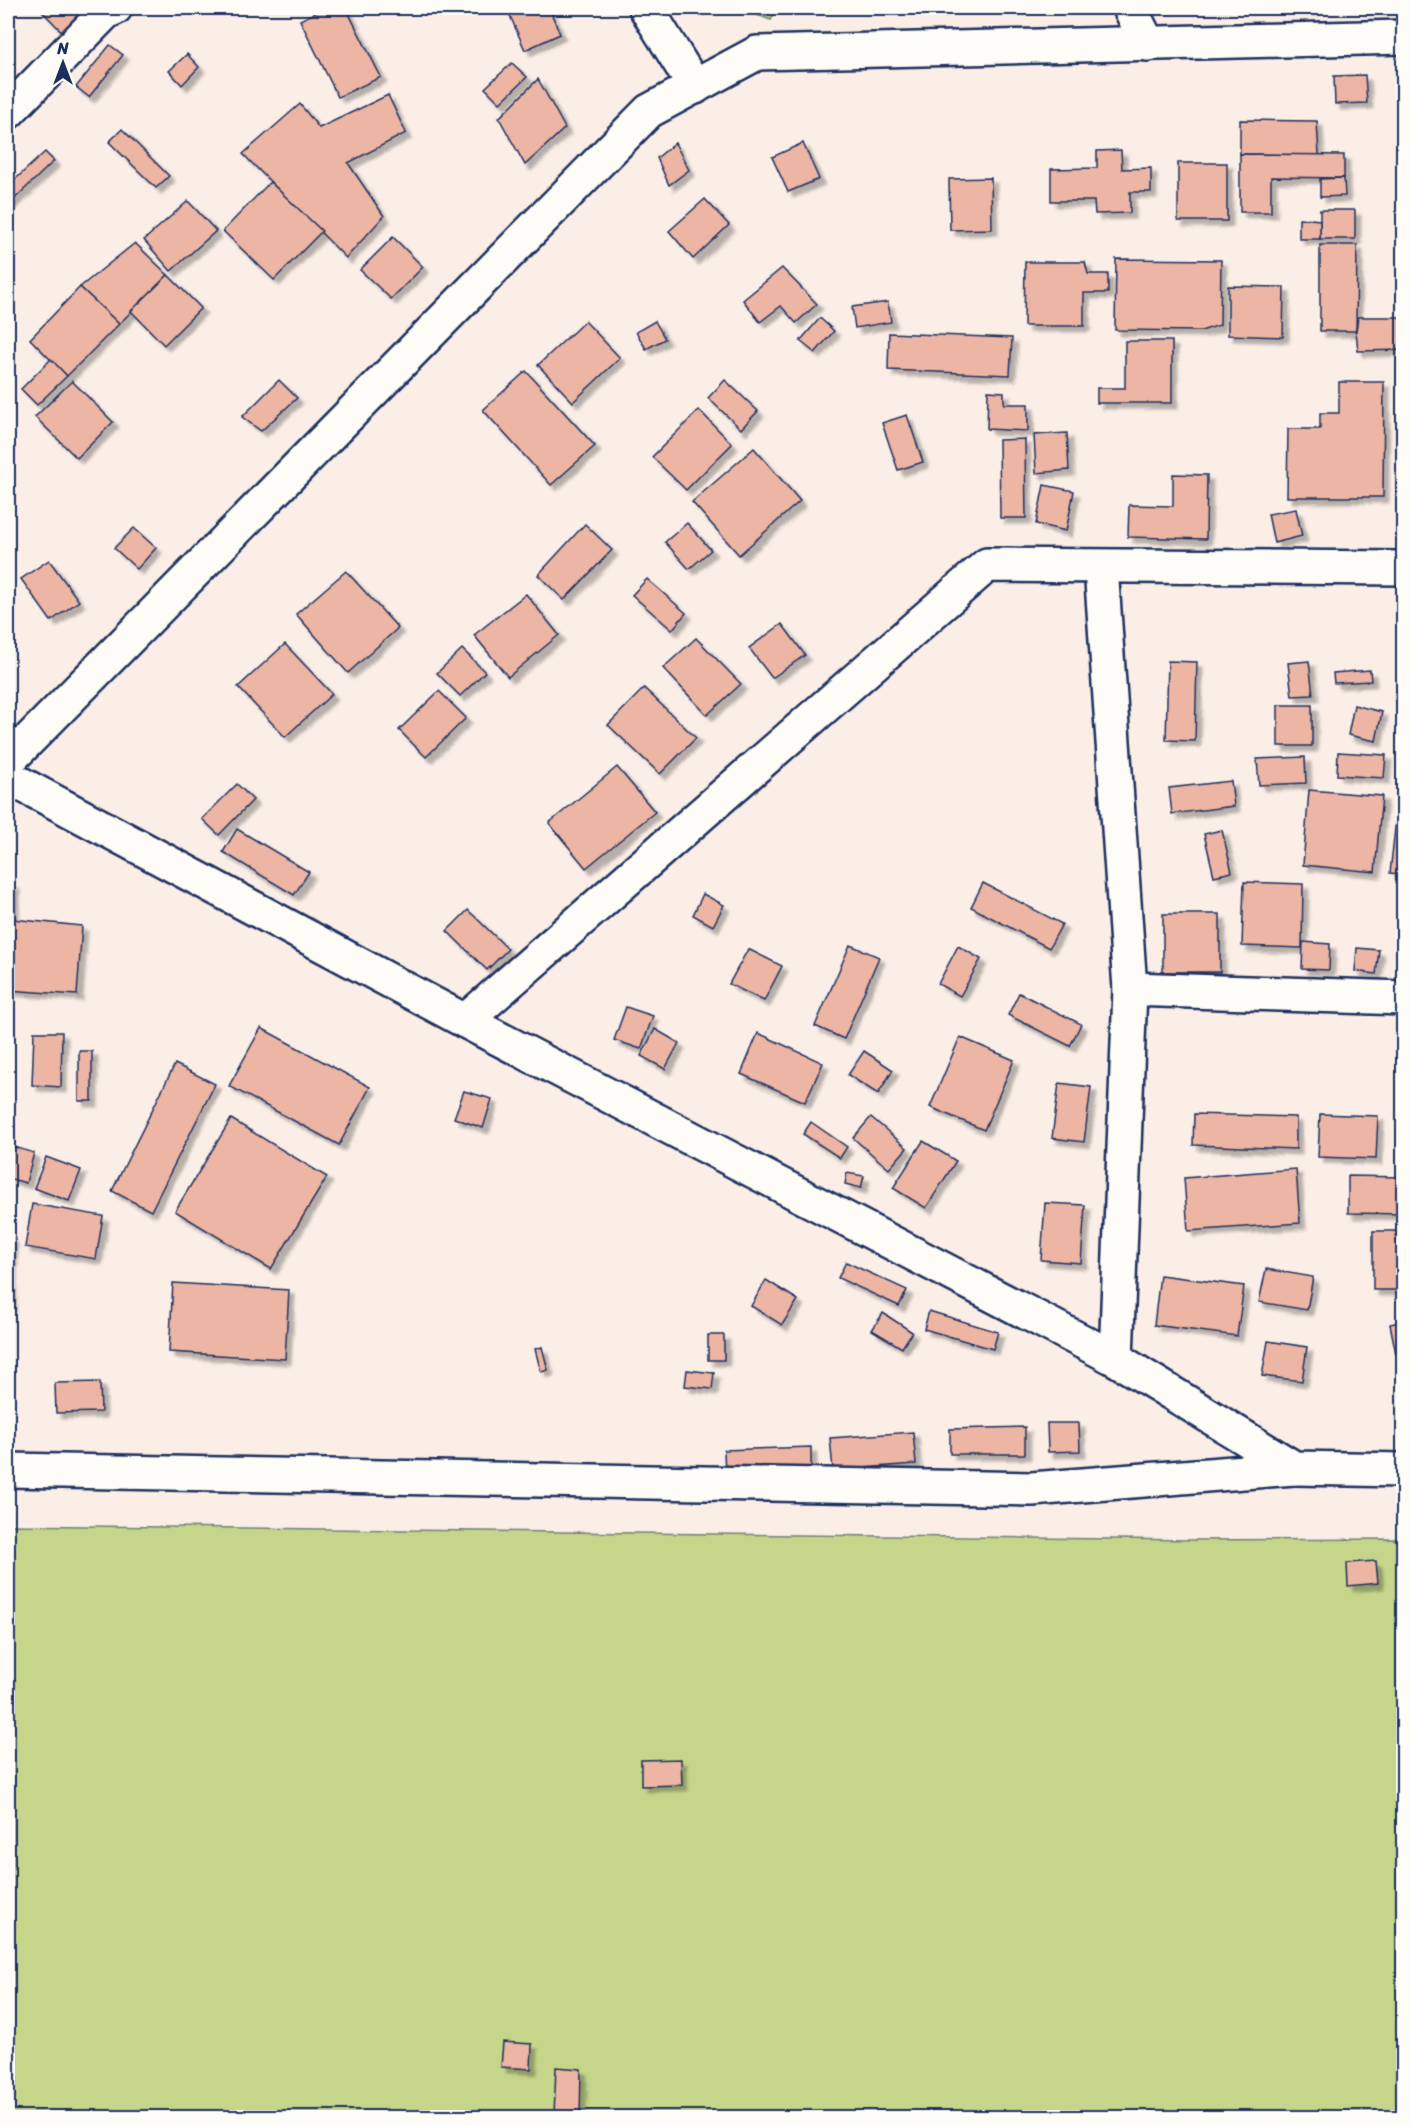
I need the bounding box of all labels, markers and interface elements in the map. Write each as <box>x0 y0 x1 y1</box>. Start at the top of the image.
north arrow <box>33 33 93 93</box>
text: N <box>56 34 69 63</box>

